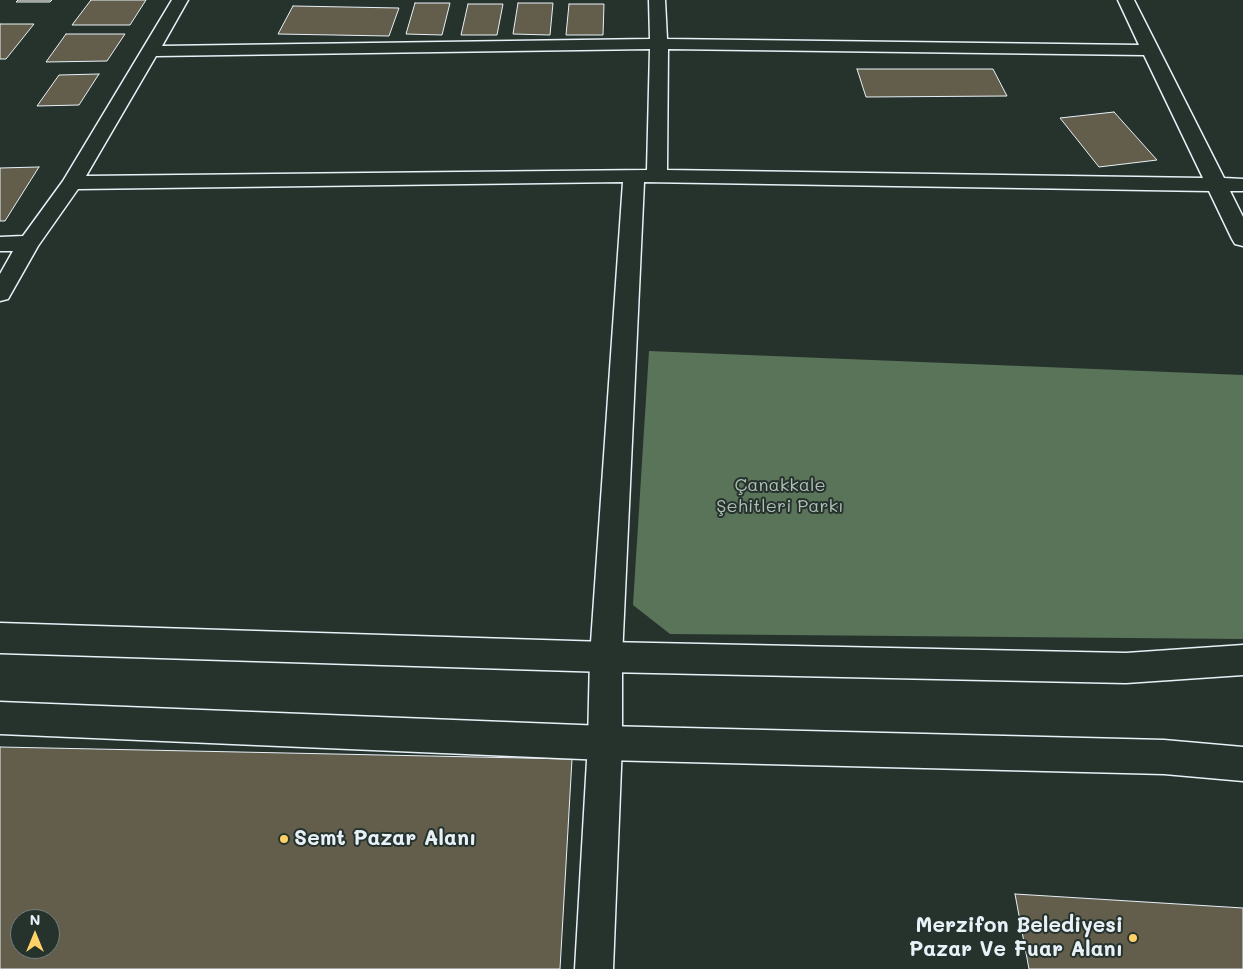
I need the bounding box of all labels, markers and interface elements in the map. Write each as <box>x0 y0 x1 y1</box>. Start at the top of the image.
park label: Çanakkale Şehitleri Parkı <box>716 474 844 516</box>
place label: Semt Pazar Alanı <box>294 826 476 852</box>
marker: Semt Pazar Alanı <box>278 833 290 845</box>
north arrow <box>10 909 60 959</box>
text: N <box>30 910 40 929</box>
place label: Merzifon Belediyesi Pazar Ve Fuar Alanı <box>909 913 1123 963</box>
marker: Merzifon Belediyesi Pazar Ve Fuar Alanı <box>1127 932 1139 944</box>

